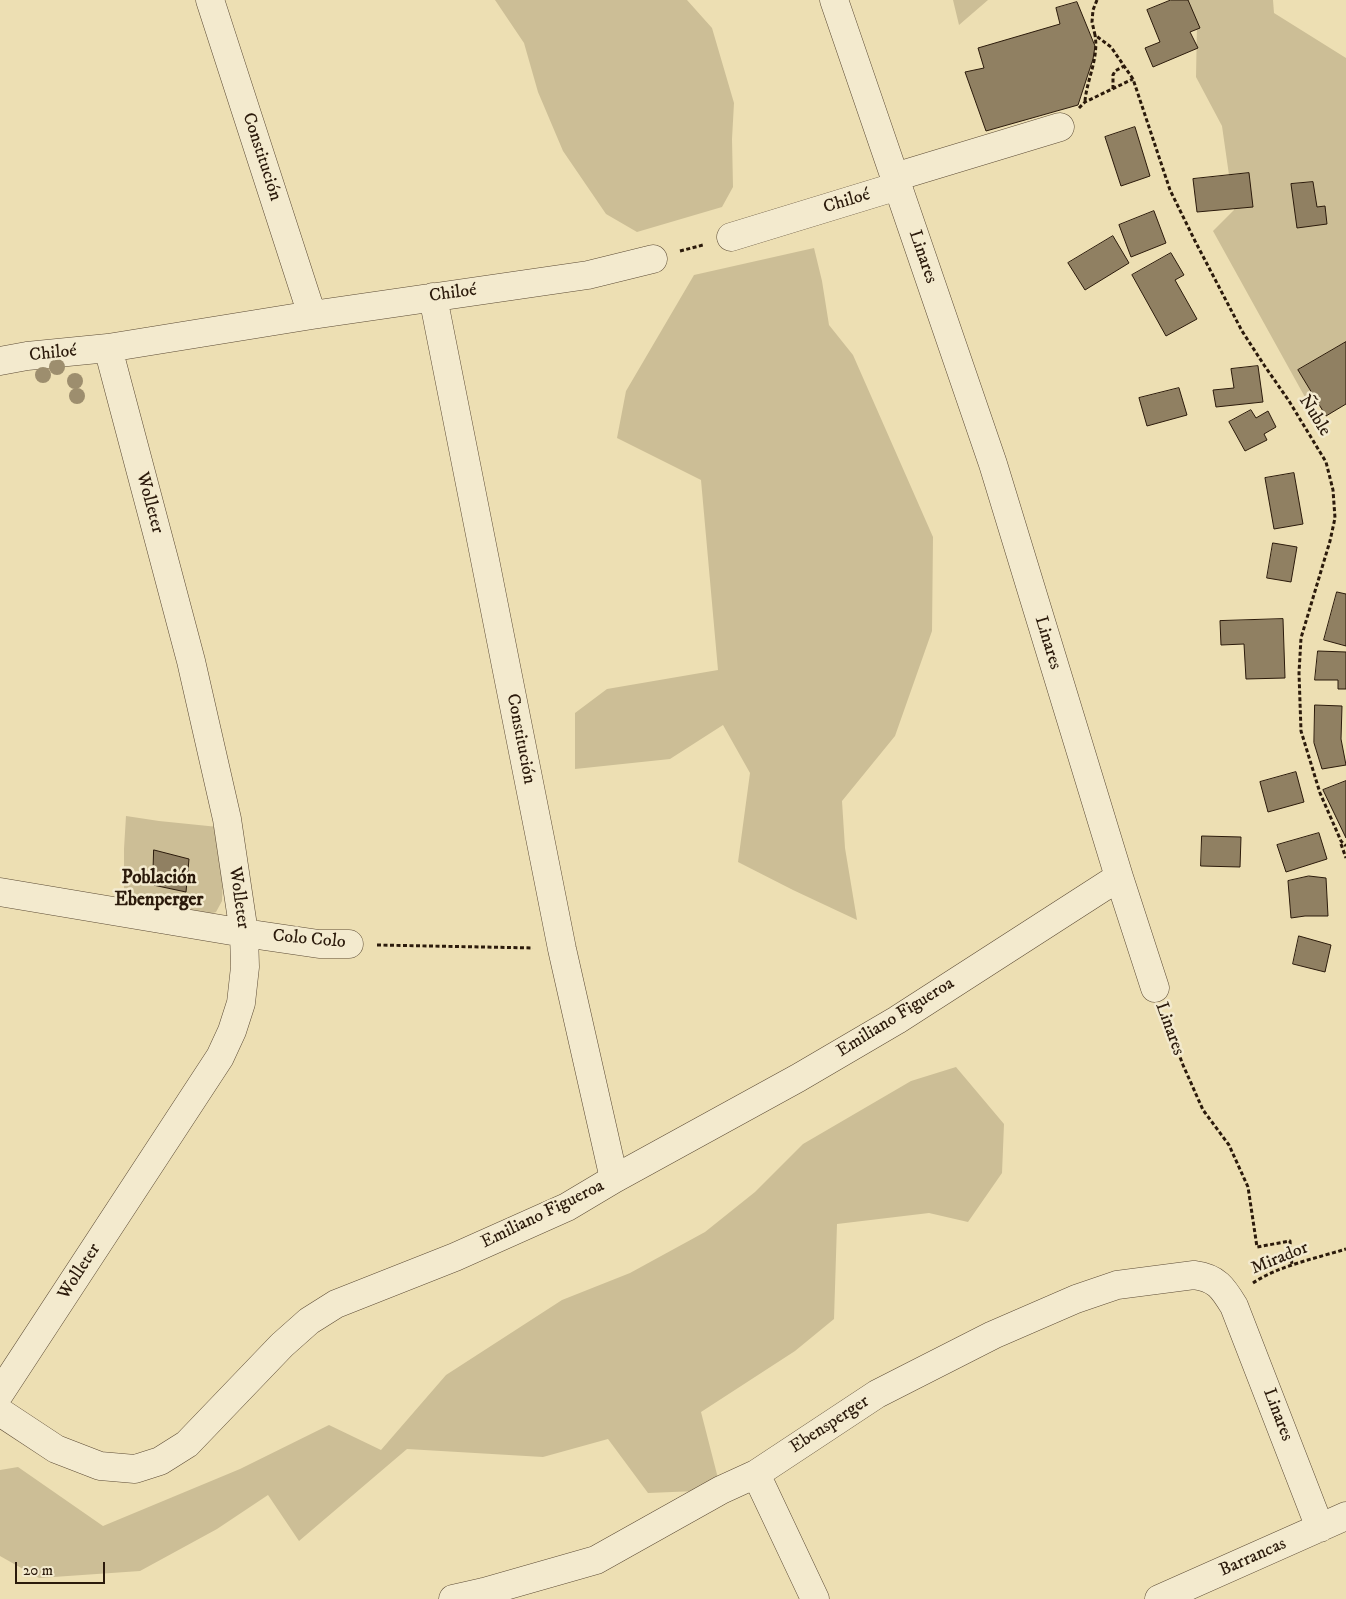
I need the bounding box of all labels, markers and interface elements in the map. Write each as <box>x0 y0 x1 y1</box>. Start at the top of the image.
street label: Constitución <box>237 110 285 204</box>
street label: Chiloé <box>821 185 873 219</box>
street label: Linares <box>903 228 941 286</box>
street label: Chiloé <box>428 280 478 308</box>
street label: Chiloé <box>28 341 78 367</box>
street label: Ñuble <box>1293 392 1335 440</box>
street label: Wolleter <box>130 470 168 536</box>
street label: Linares <box>1029 614 1065 672</box>
street label: Constitución <box>501 692 539 786</box>
street label: Wolleter <box>223 866 253 930</box>
district label: Población Ebenperger <box>115 868 203 912</box>
street label: Colo Colo <box>272 926 346 954</box>
street label: Emiliano Figueroa <box>833 973 959 1063</box>
street label: Linares <box>1149 1000 1189 1058</box>
street label: Emiliano Figueroa <box>478 1176 608 1254</box>
street label: Mirador <box>1248 1238 1312 1280</box>
street label: Wolleter <box>54 1240 106 1304</box>
street label: Linares <box>1257 1386 1297 1444</box>
street label: Ebensperger <box>786 1391 874 1459</box>
street label: Barrancas <box>1216 1534 1290 1582</box>
scale bar <box>18 1552 108 1584</box>
text: 20 m <box>23 1561 53 1580</box>

